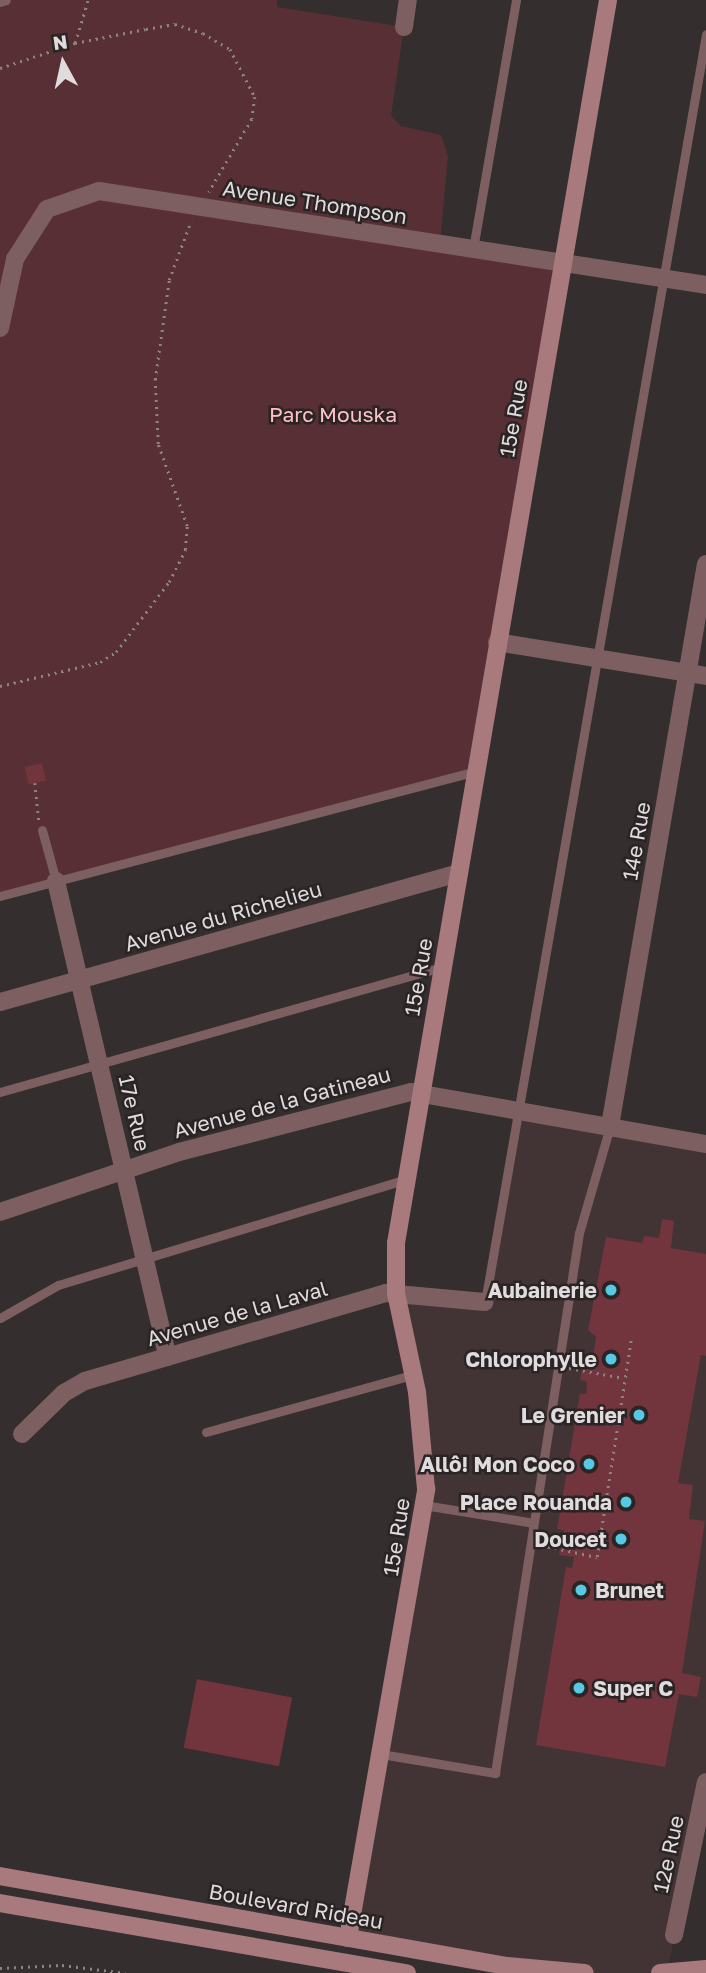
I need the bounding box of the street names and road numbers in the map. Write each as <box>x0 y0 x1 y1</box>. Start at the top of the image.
street label: Avenue Thompson <box>221 175 409 229</box>
street label: 15e Rue <box>494 377 532 459</box>
street label: 14e Rue <box>617 800 655 882</box>
street label: Avenue du Richelieu <box>122 876 324 956</box>
street label: 15e Rue <box>399 936 437 1018</box>
street label: Avenue de la Gatineau <box>171 1061 393 1143</box>
street label: 17e Rue <box>114 1072 156 1154</box>
street label: Avenue de la Laval <box>144 1275 330 1351</box>
street label: 15e Rue <box>377 1496 415 1578</box>
street label: 12e Rue <box>648 1813 688 1895</box>
street label: Boulevard Rideau <box>207 1878 385 1934</box>

